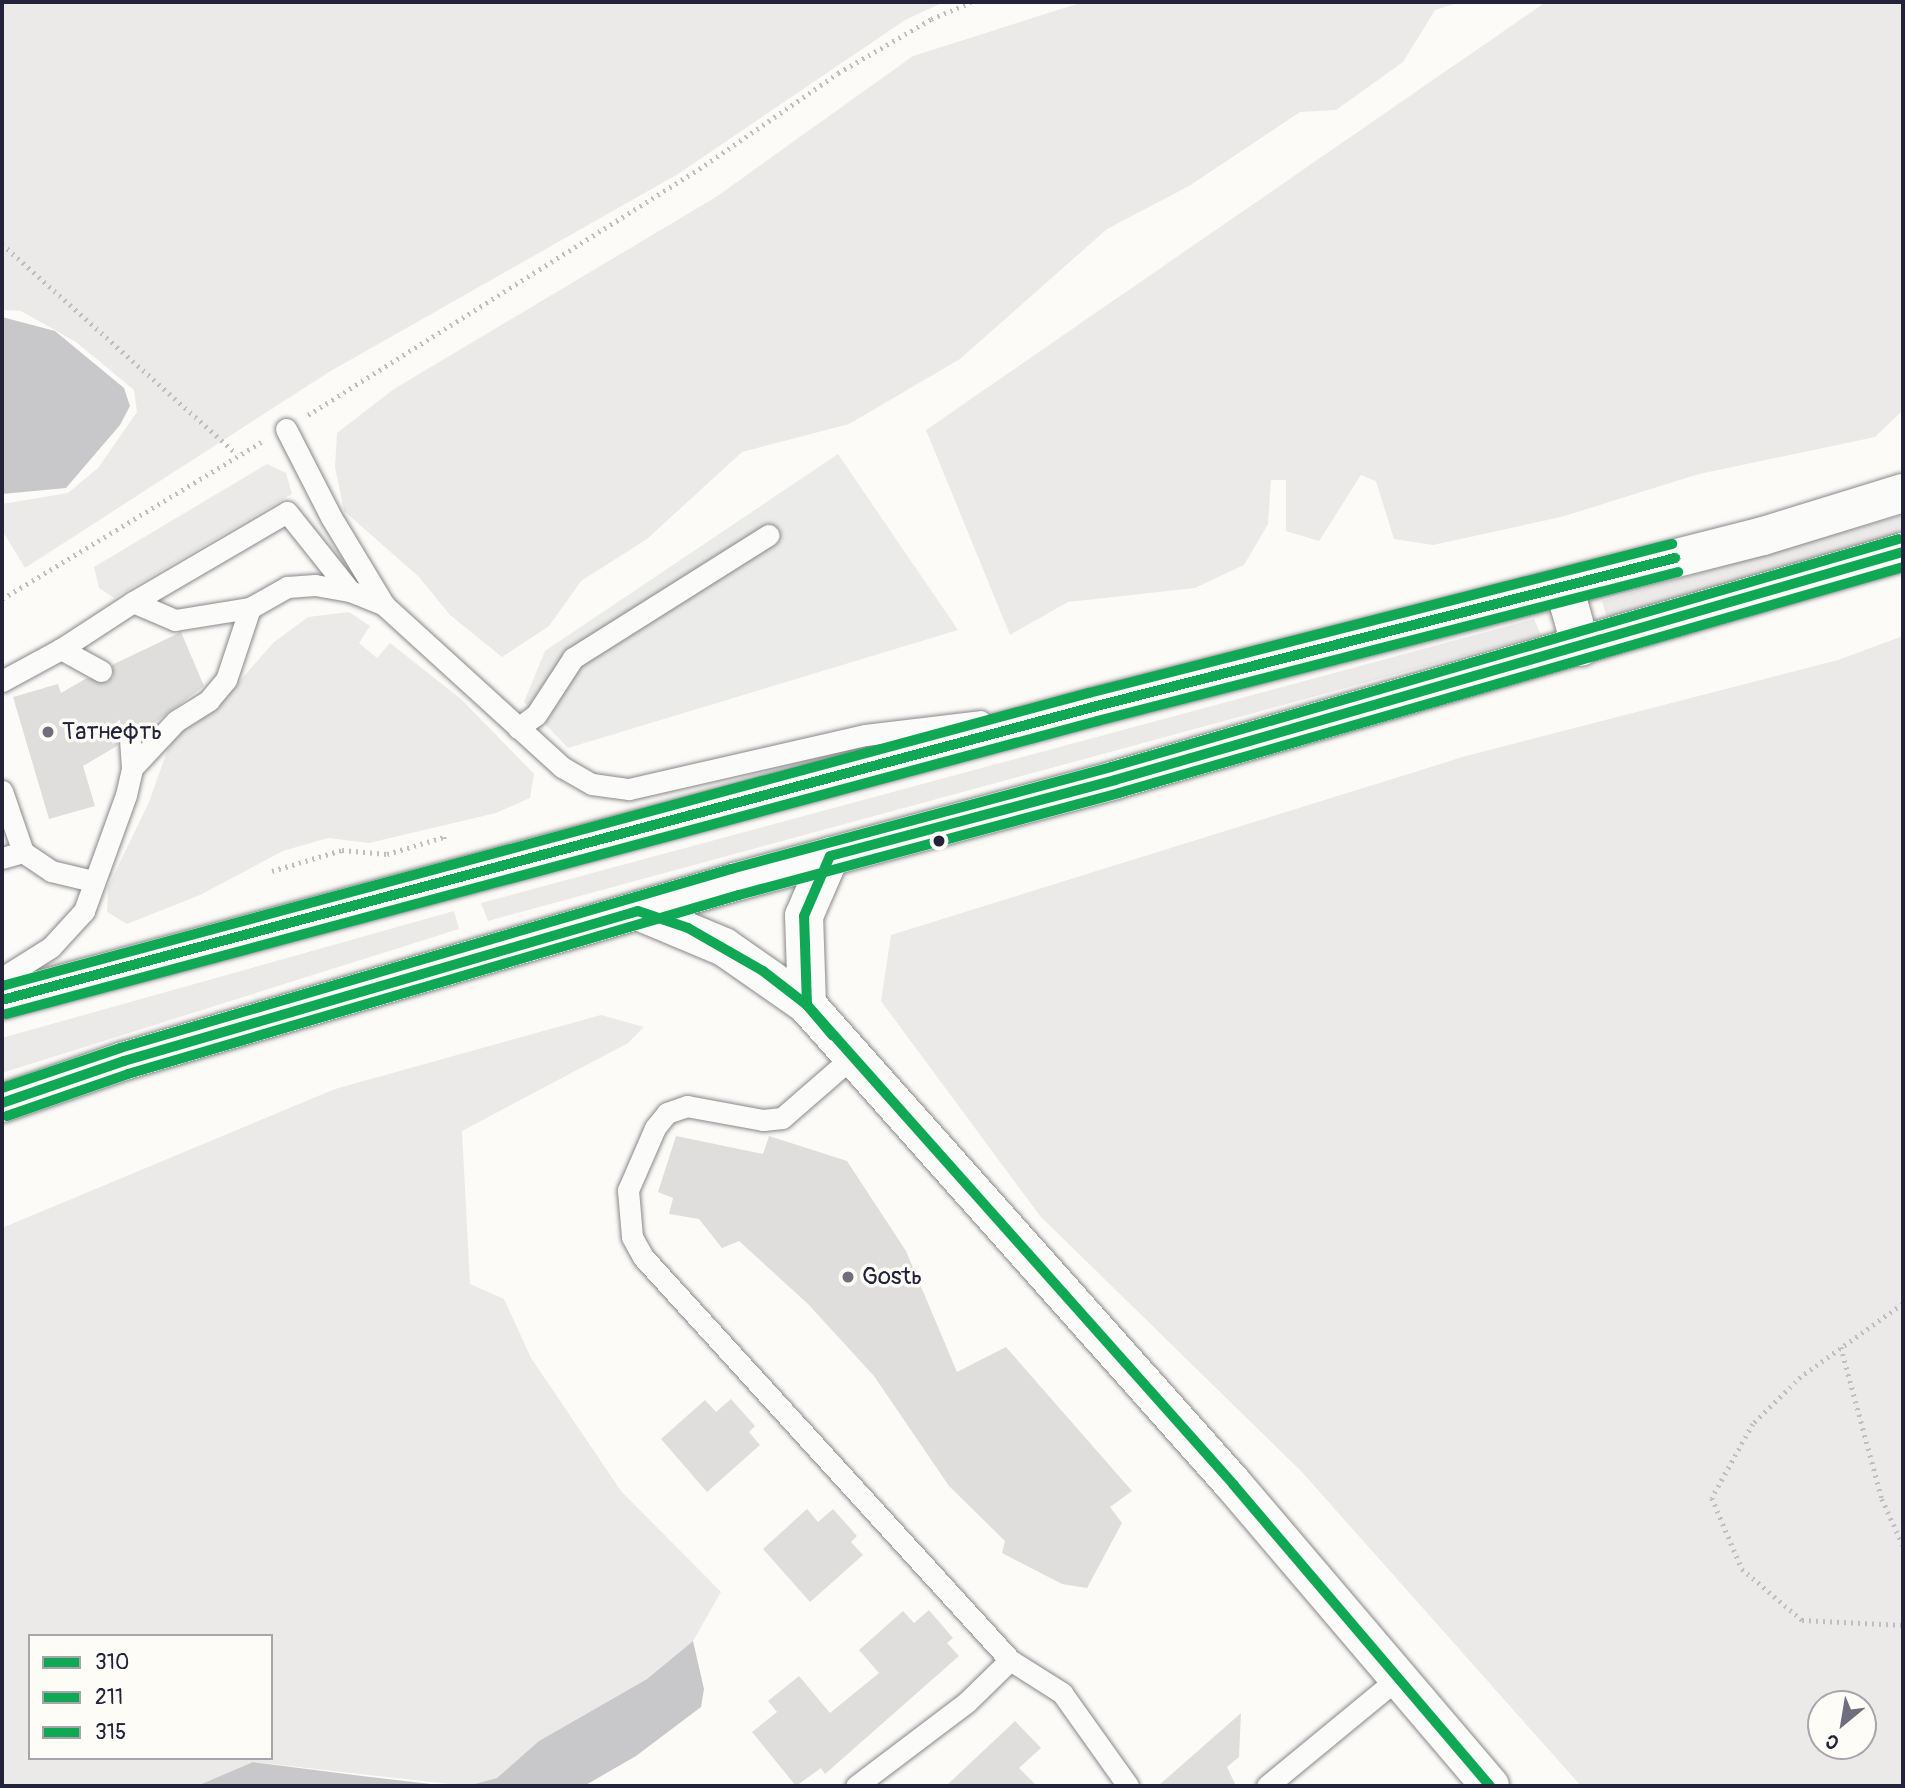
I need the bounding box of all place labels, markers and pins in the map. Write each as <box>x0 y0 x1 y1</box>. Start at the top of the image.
place label: Татнефть <box>62 718 162 746</box>
marker: Татнефть <box>40 724 56 740</box>
unlabelled marker <box>932 834 946 848</box>
place label: Gostь <box>862 1263 922 1291</box>
marker: Gostь <box>840 1269 856 1285</box>

